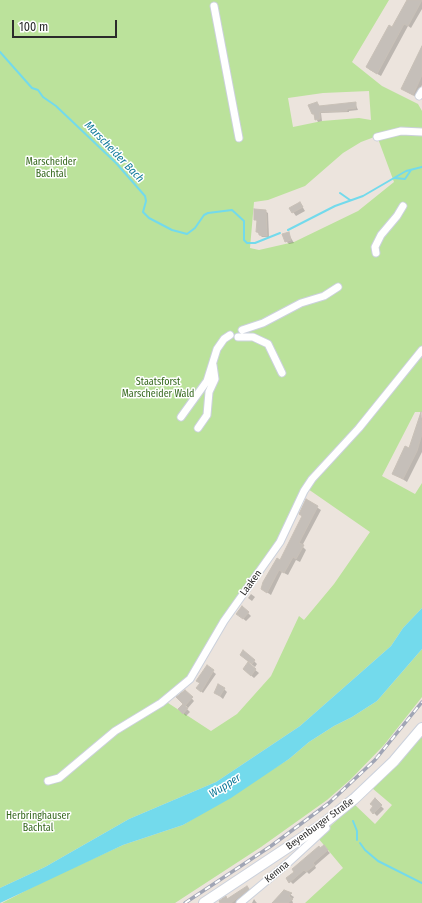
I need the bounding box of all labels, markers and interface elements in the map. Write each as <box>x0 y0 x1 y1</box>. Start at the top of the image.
scale bar <box>14 12 119 38</box>
text: 100 m <box>19 20 48 34</box>
water label: Marscheider Bach <box>82 119 146 185</box>
park label: Marscheider Bachtal <box>26 156 76 180</box>
park label: Staatsforst Marscheider Wald <box>122 376 194 400</box>
street label: Laaken <box>238 568 264 598</box>
water label: Wupper <box>207 771 243 801</box>
street label: Beyenburger Straße <box>284 795 356 853</box>
park label: Herbringhauser Bachtal <box>6 810 70 834</box>
street label: Kemna <box>262 859 292 885</box>

